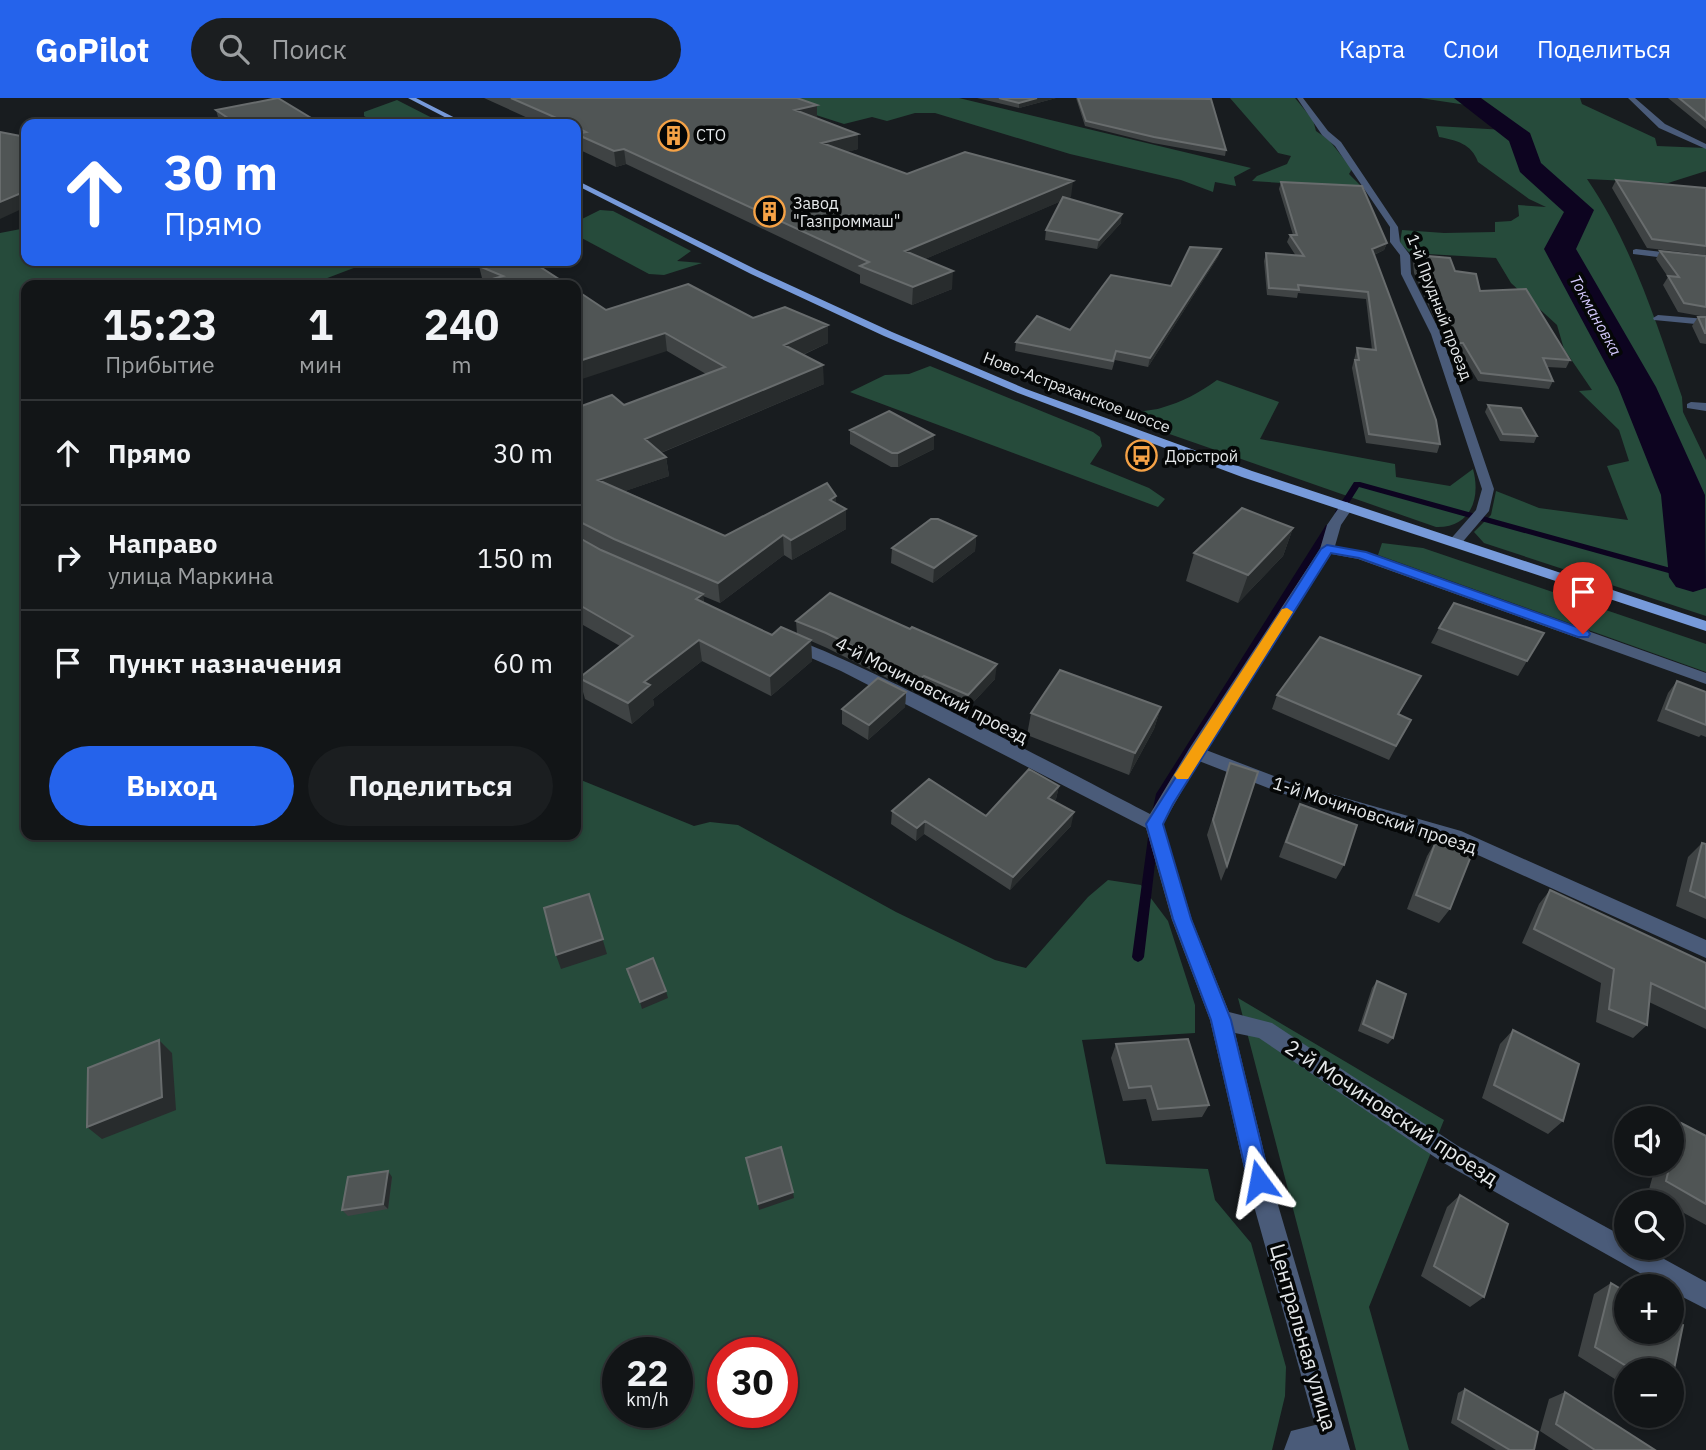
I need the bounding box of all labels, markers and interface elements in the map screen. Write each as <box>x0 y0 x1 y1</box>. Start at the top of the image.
search box <box>191 18 681 81</box>
text: GoPilot <box>35 28 149 71</box>
icon: search <box>215 30 253 68</box>
text: Поиск <box>271 32 347 66</box>
text: Карта <box>1339 33 1405 65</box>
text: Слои <box>1443 33 1499 65</box>
text: Поделиться <box>1537 33 1671 65</box>
building icon: СТО <box>656 118 690 152</box>
place label: СТО <box>696 125 726 145</box>
text: 30 m <box>164 140 278 203</box>
icon: ahead <box>49 147 140 238</box>
place label: Завод "Газпроммаш" <box>793 193 901 231</box>
building icon: Завод "Газпроммаш" <box>753 195 787 229</box>
text: Прямо <box>164 202 262 244</box>
street label: 1-й Прудный проезд <box>1403 231 1477 383</box>
water label: Токмановка <box>1566 271 1626 359</box>
text: 15:23 <box>103 297 217 352</box>
text: 1 <box>308 297 333 352</box>
text: 240 <box>424 297 499 352</box>
street label: Ново-Астраханское шоссе <box>981 347 1174 437</box>
text: Прибытие <box>105 349 215 379</box>
text: мин <box>299 349 342 379</box>
text: m <box>451 349 472 379</box>
icon: ahead <box>49 434 87 472</box>
text: Прямо <box>108 436 191 470</box>
text: 30 m <box>493 436 553 470</box>
bus stop icon: Дорстрой <box>1125 439 1159 473</box>
place label: Дорстрой <box>1165 446 1238 466</box>
text: Направо <box>108 526 217 560</box>
icon: right <box>49 539 87 577</box>
text: 150 m <box>477 541 553 575</box>
text: улица Маркина <box>108 560 273 590</box>
pin <box>1553 562 1613 634</box>
icon: arrive <box>1564 573 1602 611</box>
street label: 4-й Мочиновский проезд <box>832 631 1032 749</box>
icon: arrive <box>49 644 87 682</box>
text: Пункт назначения <box>108 646 342 680</box>
text: 60 m <box>493 646 553 680</box>
button: Выход <box>49 746 294 826</box>
button: Поделиться <box>308 746 553 826</box>
street label: 1-й Мочиновский проезд <box>1270 771 1480 859</box>
street label: 2-й Мочиновский проезд <box>1280 1032 1504 1192</box>
map controls <box>1614 1106 1684 1428</box>
button: sound <box>1614 1106 1684 1176</box>
position arrow <box>1222 1144 1296 1218</box>
button: search <box>1614 1190 1684 1260</box>
street label: Центральная улица <box>1264 1240 1344 1434</box>
button: + <box>1614 1274 1684 1344</box>
speed limit sign: 30 <box>707 1337 798 1428</box>
text: 22 <box>626 1350 669 1396</box>
button: − <box>1614 1358 1684 1428</box>
text: km/h <box>626 1388 669 1411</box>

